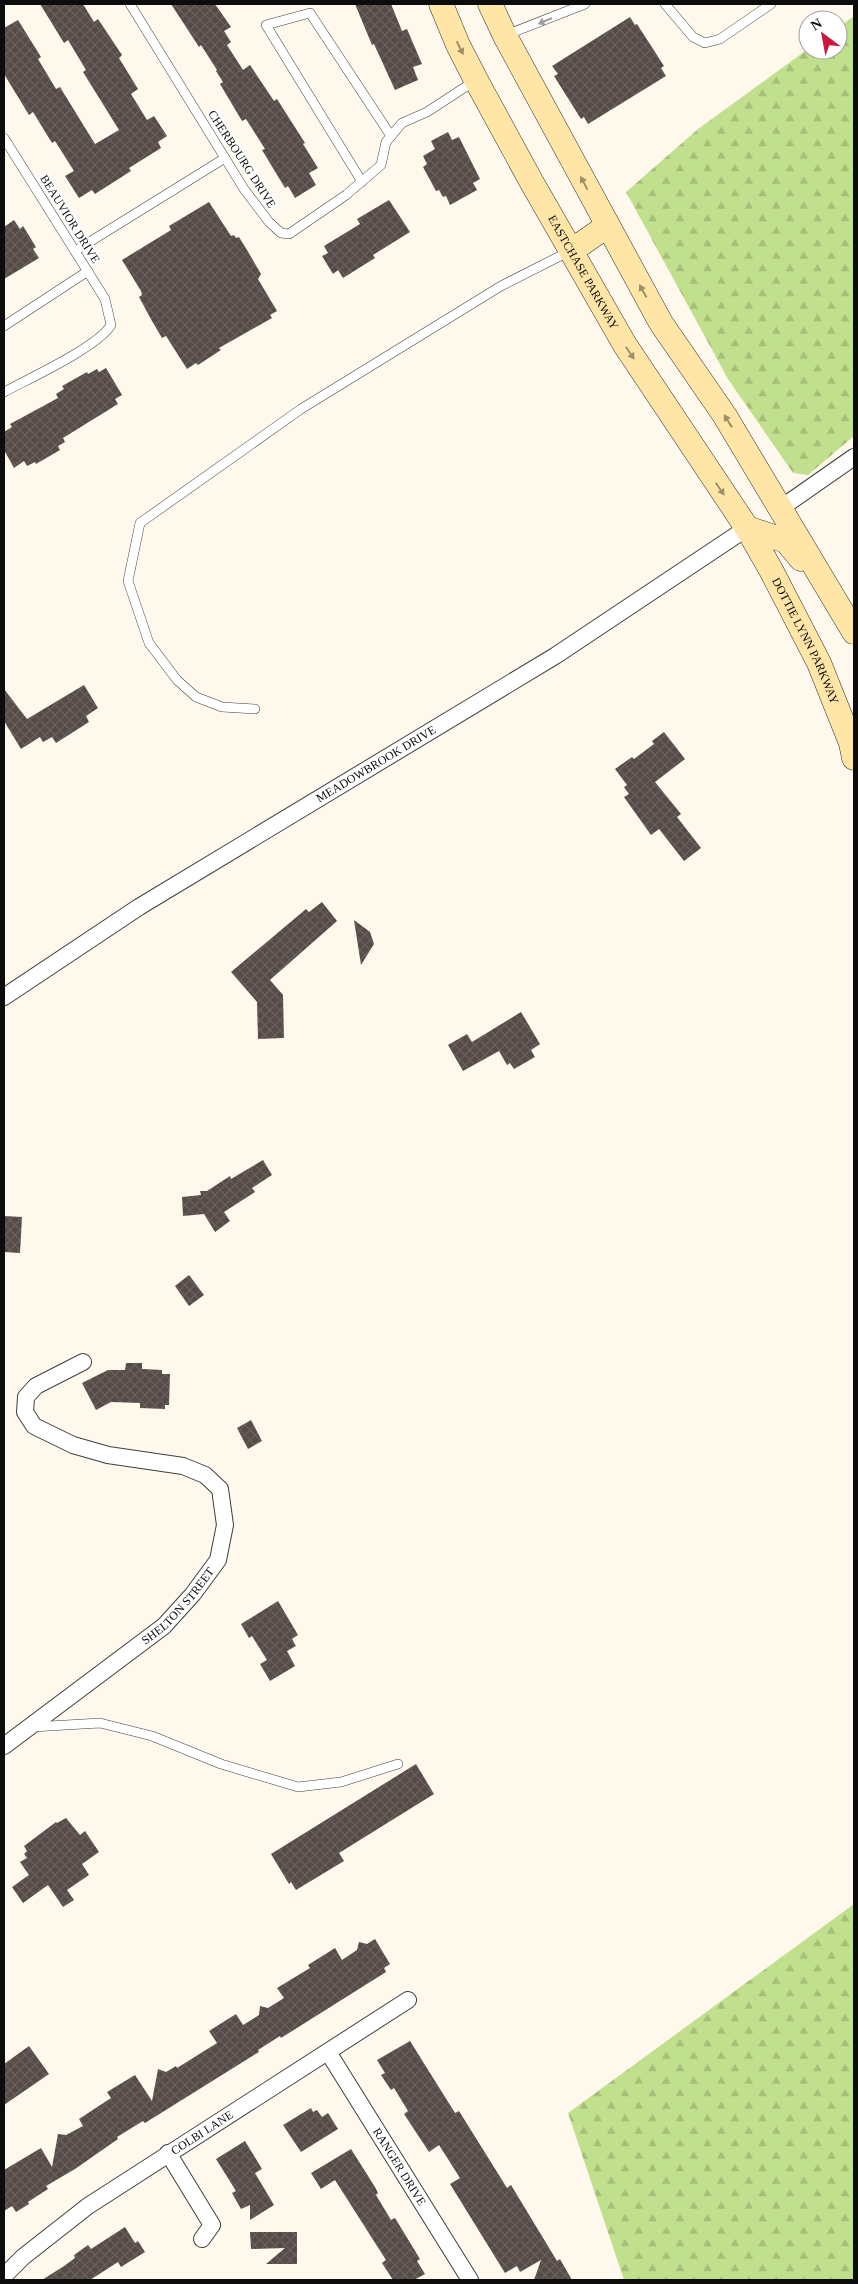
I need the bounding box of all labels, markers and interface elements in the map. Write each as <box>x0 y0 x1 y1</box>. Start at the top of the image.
north arrow <box>798 10 848 60</box>
text: N <box>808 15 825 33</box>
one-way arrow <box>538 17 552 25</box>
one-way arrow <box>456 41 464 56</box>
street label: CHERBOURG DRIVE <box>205 108 279 210</box>
street label: BEAUVIOR DRIVE <box>37 172 103 266</box>
one-way arrow <box>580 176 588 190</box>
street label: EASTCHASE PARKWAY <box>545 213 622 332</box>
one-way arrow <box>639 283 647 298</box>
one-way arrow <box>625 347 635 360</box>
one-way arrow <box>723 415 733 428</box>
one-way arrow <box>715 482 725 495</box>
street label: DOTTIE LYNN PARKWAY <box>769 575 842 706</box>
street label: MEADOWBROOK DRIVE <box>314 723 438 805</box>
street label: SHELTON STREET <box>139 1564 217 1647</box>
street label: COLBI LANE <box>168 2108 236 2158</box>
street label: RANGER DRIVE <box>370 2125 429 2208</box>

